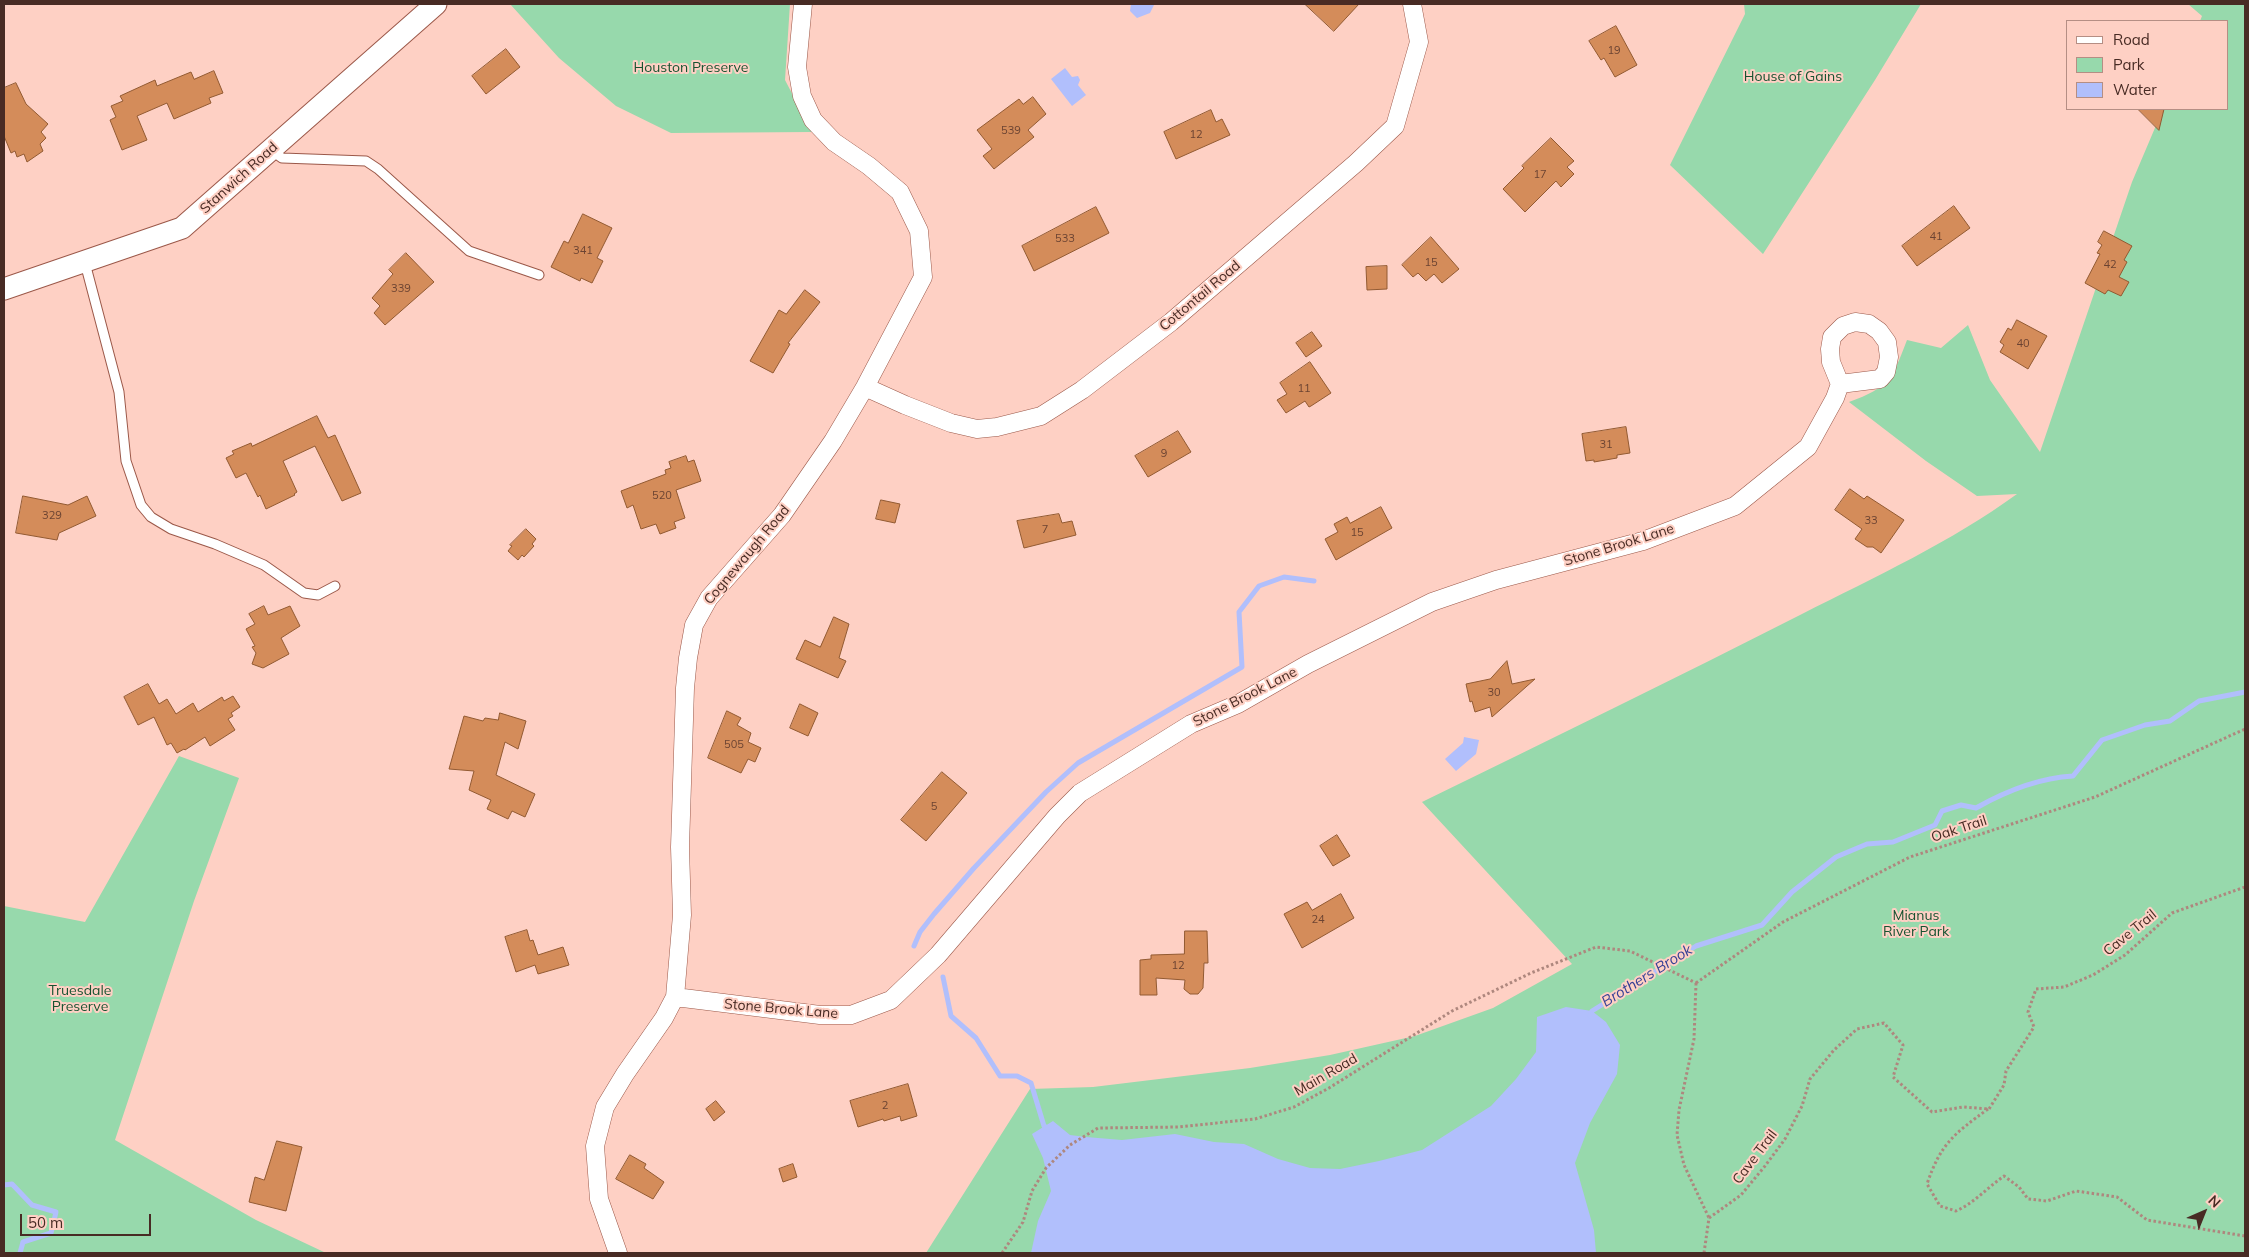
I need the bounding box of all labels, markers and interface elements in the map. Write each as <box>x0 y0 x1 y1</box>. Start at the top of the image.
legend <box>2066 20 2229 110</box>
text: Road <box>2113 30 2150 49</box>
house number: 19 <box>1607 44 1621 58</box>
text: Park <box>2113 55 2145 74</box>
park label: Houston Preserve <box>634 60 748 76</box>
park label: House of Gains <box>1744 69 1842 85</box>
text: Water <box>2113 80 2157 99</box>
house number: 539 <box>1001 124 1021 138</box>
house number: 12 <box>1189 128 1203 142</box>
street label: Stanwich Road <box>197 139 281 217</box>
house number: 17 <box>1533 168 1547 182</box>
house number: 41 <box>1929 230 1943 244</box>
house number: 533 <box>1055 232 1075 246</box>
house number: 341 <box>573 244 593 258</box>
house number: 15 <box>1424 256 1438 270</box>
street label: Cottontail Road <box>1156 257 1244 335</box>
house number: 42 <box>2103 258 2117 272</box>
house number: 339 <box>391 282 411 296</box>
house number: 40 <box>2016 337 2030 351</box>
house number: 11 <box>1297 382 1311 396</box>
house number: 31 <box>1599 438 1613 452</box>
house number: 9 <box>1161 447 1167 461</box>
house number: 520 <box>652 489 672 503</box>
street label: Cognewaugh Road <box>701 502 793 608</box>
house number: 329 <box>42 509 62 523</box>
house number: 33 <box>1864 514 1878 528</box>
street label: Stone Brook Lane <box>1562 520 1676 570</box>
house number: 7 <box>1042 523 1048 537</box>
house number: 15 <box>1350 526 1364 540</box>
street label: Stone Brook Lane <box>1190 664 1300 730</box>
house number: 30 <box>1487 686 1501 700</box>
house number: 505 <box>724 738 744 752</box>
house number: 5 <box>931 800 937 814</box>
street label: Oak Trail <box>1929 812 1989 846</box>
street label: Cave Trail <box>2100 906 2160 960</box>
park label: Mianus River Park <box>1883 908 1949 940</box>
house number: 24 <box>1311 913 1325 927</box>
water label: Brothers Brook <box>1598 941 1696 1011</box>
house number: 12 <box>1171 959 1185 973</box>
park label: Truesdale Preserve <box>49 983 111 1016</box>
street label: Stone Brook Lane <box>723 996 839 1022</box>
street label: Main Road <box>1292 1050 1360 1100</box>
house number: 2 <box>882 1099 888 1113</box>
street label: Cave Trail <box>1729 1126 1781 1188</box>
north arrow <box>2179 1187 2229 1237</box>
text: N <box>2204 1191 2224 1211</box>
scale bar <box>22 1204 154 1236</box>
text: 50 m <box>28 1213 63 1232</box>

